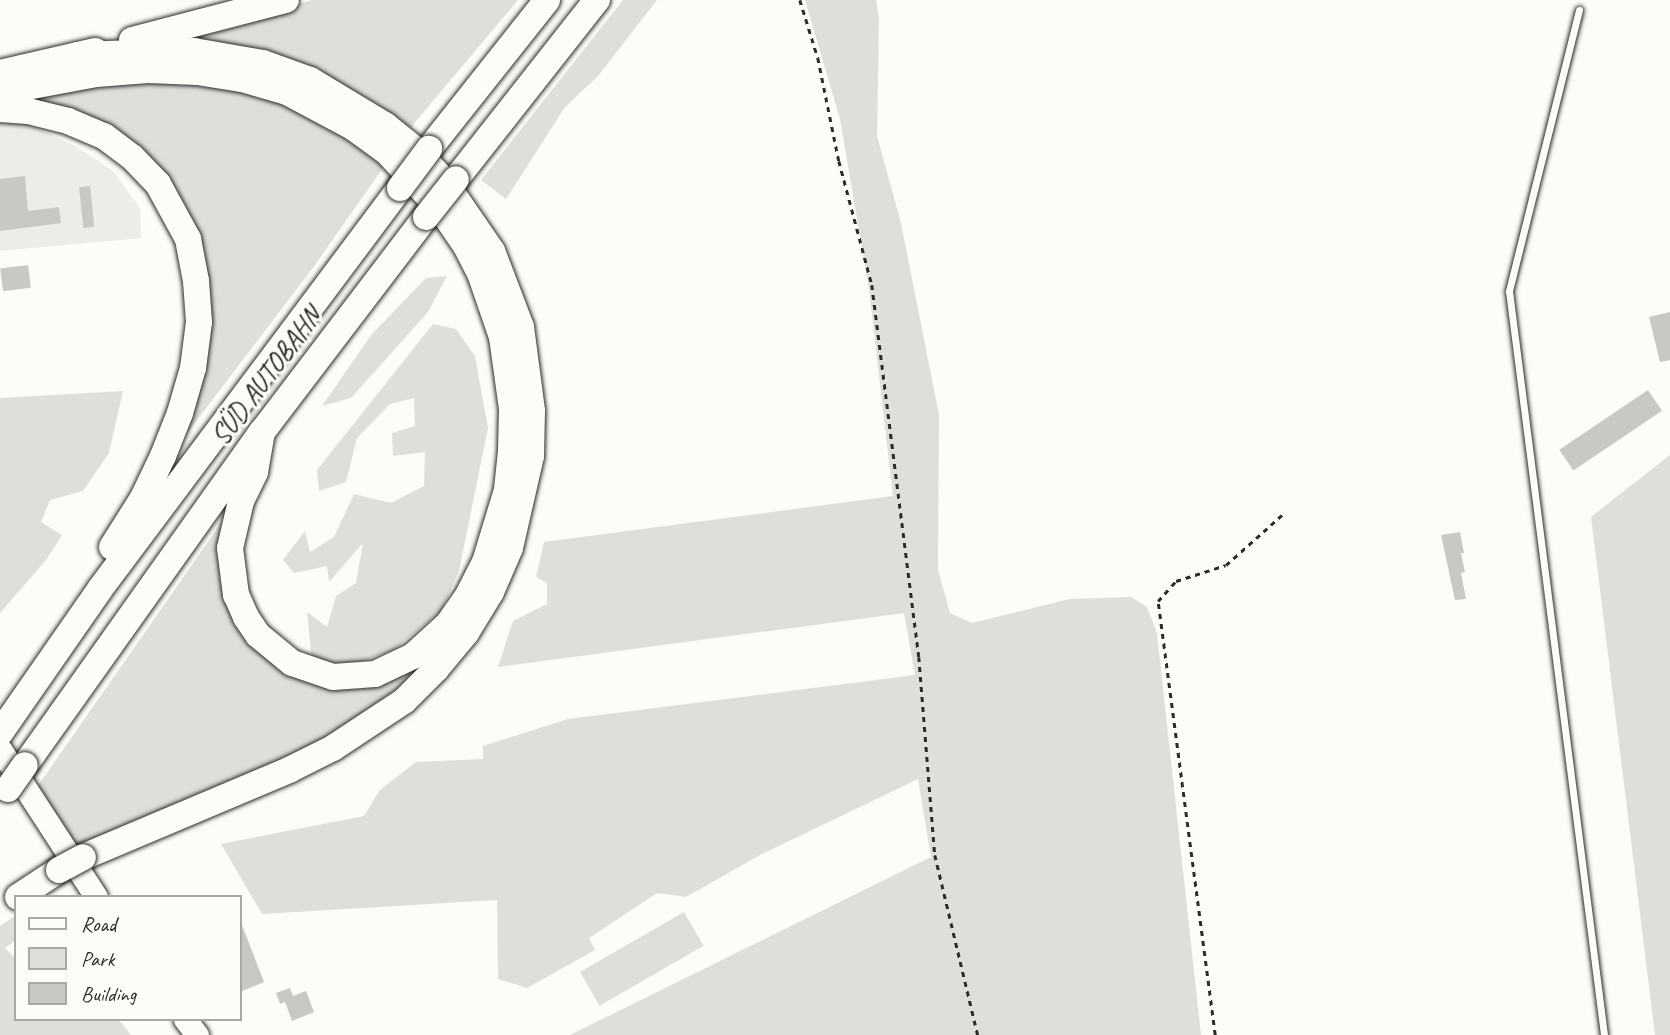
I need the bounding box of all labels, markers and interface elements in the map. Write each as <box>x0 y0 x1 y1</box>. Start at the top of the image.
street label: SÜD AUTOBAHN <box>203 300 329 452</box>
legend <box>14 895 242 1021</box>
text: Road <box>81 911 116 937</box>
text: Park <box>81 946 114 972</box>
text: Building <box>81 981 136 1007</box>

